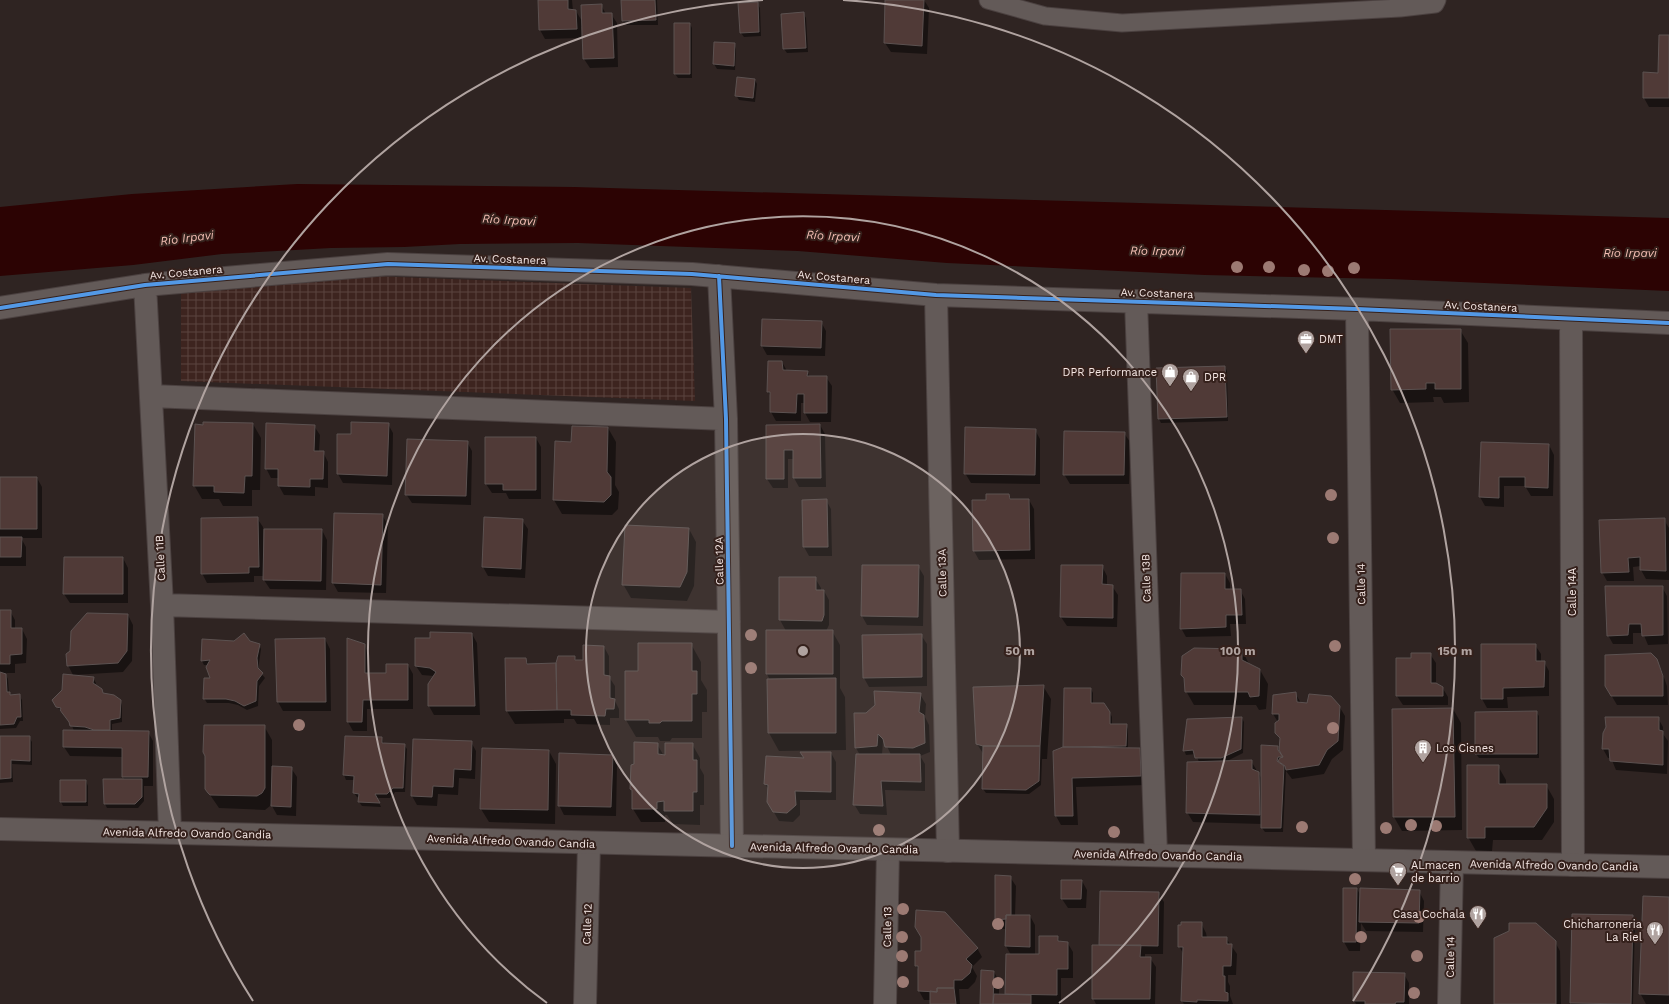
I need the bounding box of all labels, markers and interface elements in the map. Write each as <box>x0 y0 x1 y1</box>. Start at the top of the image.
water label: Río Irpavi <box>482 212 537 228</box>
water label: Río Irpavi <box>159 228 215 248</box>
water label: Río Irpavi <box>806 228 861 244</box>
water label: Río Irpavi <box>1130 244 1185 258</box>
water label: Río Irpavi <box>1603 246 1658 260</box>
street label: Av. Costanera <box>473 252 547 267</box>
street label: Av. Costanera <box>149 263 223 282</box>
street label: Av. Costanera <box>797 268 871 287</box>
street label: Av. Costanera <box>1120 286 1194 301</box>
street label: Av. Costanera <box>1444 298 1518 315</box>
office icon: DMT <box>1296 329 1316 354</box>
place label: DMT <box>1319 333 1343 346</box>
shop icon: DPR Performance <box>1160 362 1180 387</box>
place label: DPR Performance <box>1063 366 1157 379</box>
shop icon: DPR <box>1181 367 1201 392</box>
place label: DPR <box>1204 371 1226 384</box>
street label: Calle 11B <box>153 535 168 581</box>
street label: Calle 12A <box>713 537 726 585</box>
street label: Calle 13A <box>936 549 949 597</box>
street label: Calle 13B <box>1139 554 1154 602</box>
street label: Calle 14 <box>1355 563 1368 605</box>
street label: Calle 14A <box>1566 568 1579 616</box>
centre of rings <box>796 644 810 658</box>
text: 50 m <box>1005 644 1035 658</box>
text: 100 m <box>1220 644 1256 658</box>
text: 150 m <box>1438 644 1472 658</box>
building icon: Los Cisnes <box>1413 738 1433 763</box>
place label: Los Cisnes <box>1436 742 1494 755</box>
street label: Avenida Alfredo Ovando Candia <box>103 826 271 841</box>
street label: Avenida Alfredo Ovando Candia <box>427 832 595 851</box>
street label: Avenida Alfredo Ovando Candia <box>750 841 918 856</box>
street label: Avenida Alfredo Ovando Candia <box>1074 848 1242 863</box>
street label: Avenida Alfredo Ovando Candia <box>1470 858 1638 873</box>
place label: ALmacen de barrio <box>1411 859 1461 885</box>
supermarket icon: ALmacen de barrio <box>1388 861 1408 886</box>
street label: Calle 12 <box>580 903 595 945</box>
restaurant icon: Casa Cochala <box>1468 904 1488 929</box>
street label: Calle 13 <box>881 906 894 948</box>
place label: Casa Cochala <box>1393 908 1465 921</box>
place label: Chicharroneria La Riel <box>1563 918 1643 944</box>
restaurant icon: Chicharroneria La Riel <box>1645 920 1665 945</box>
street label: Calle 14 <box>1444 936 1457 978</box>

